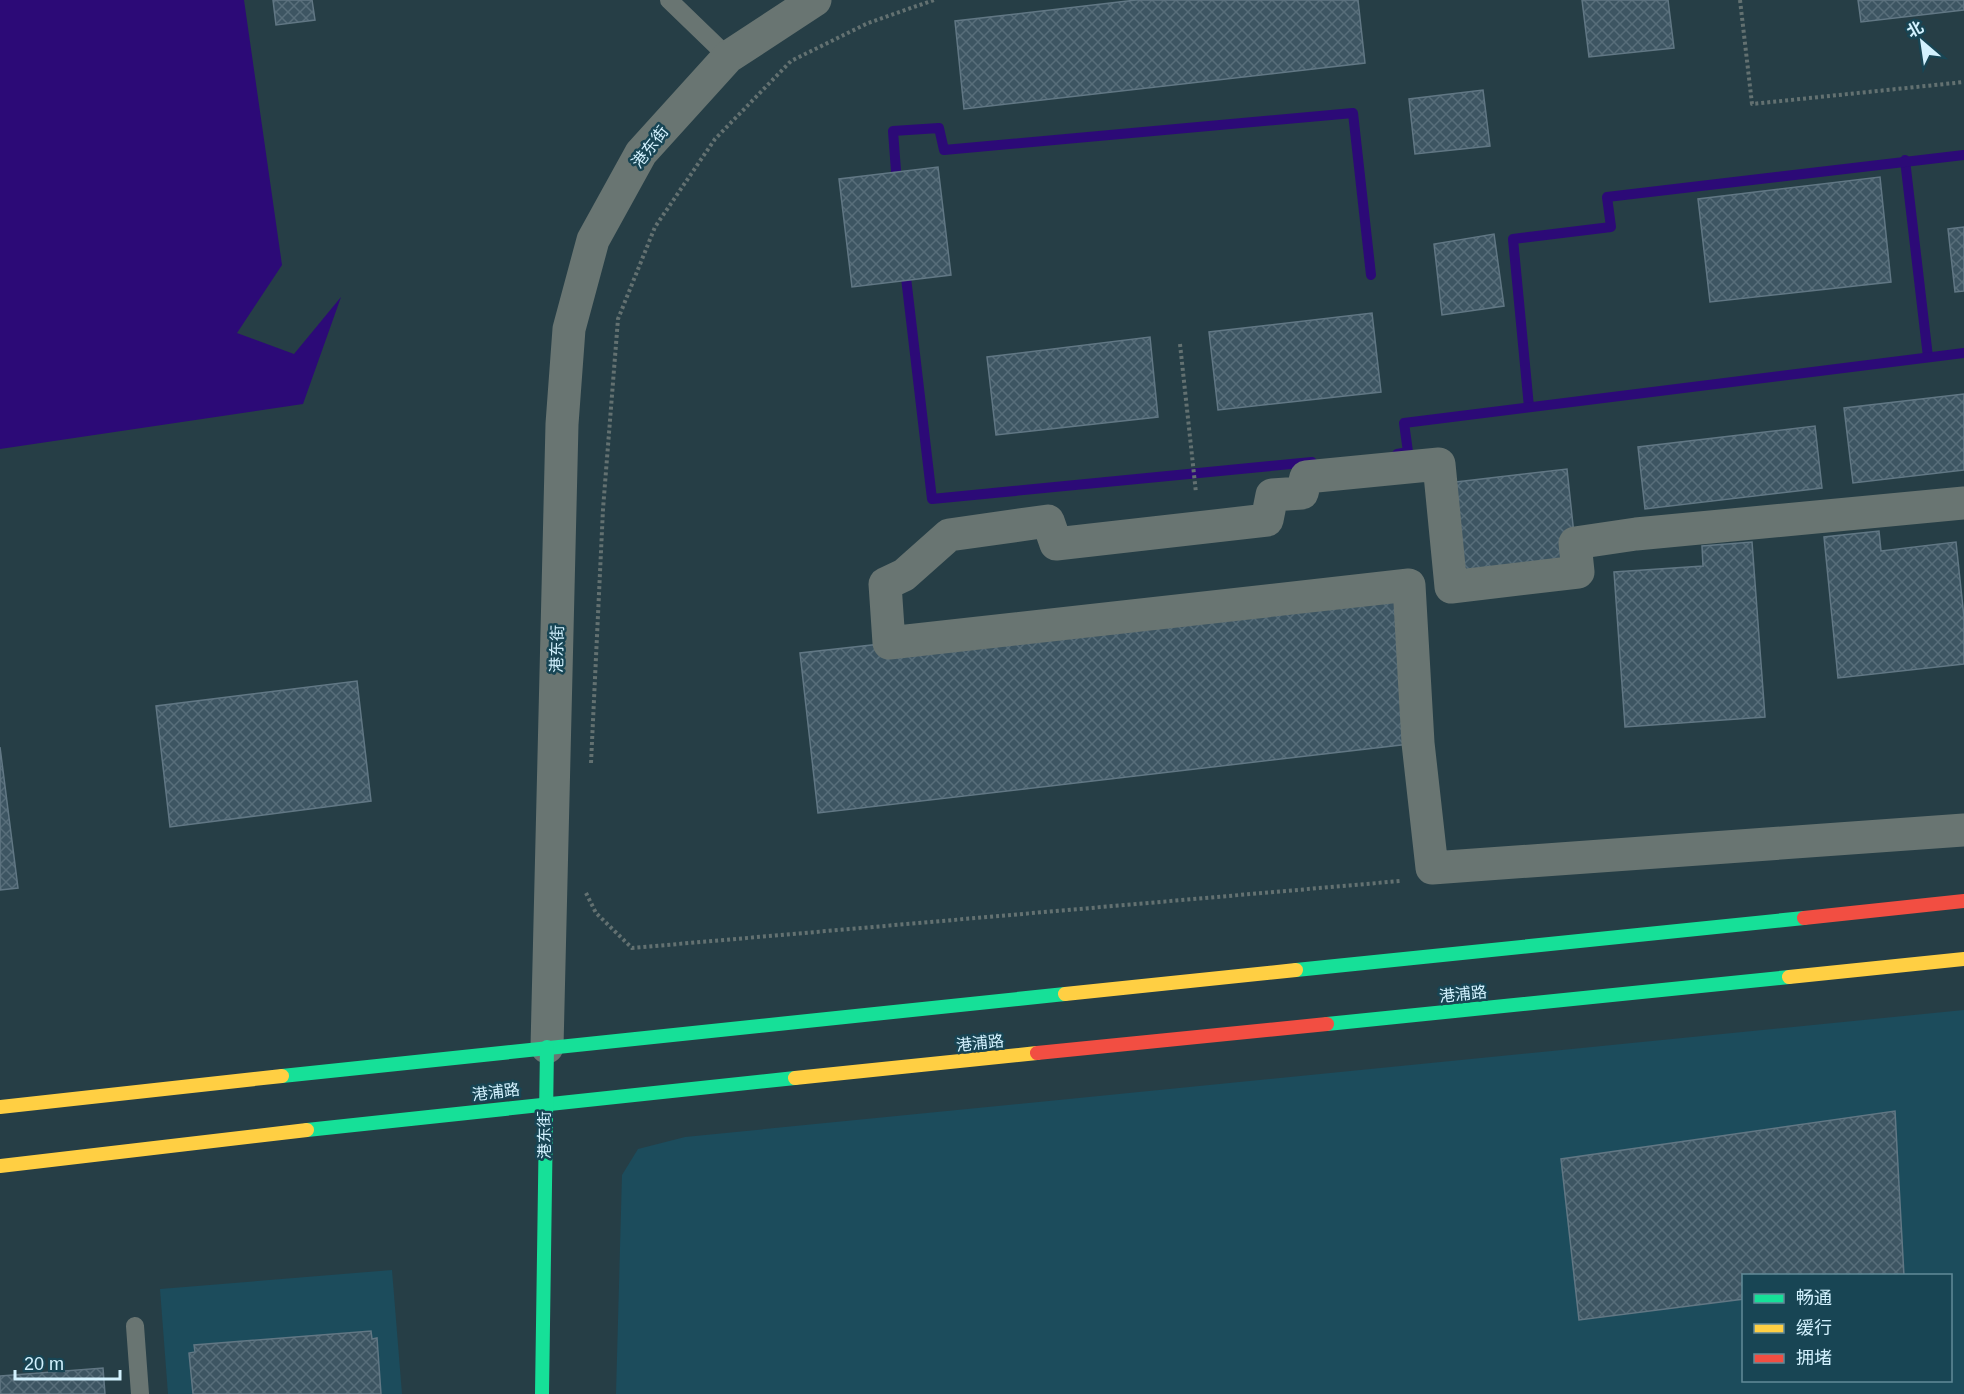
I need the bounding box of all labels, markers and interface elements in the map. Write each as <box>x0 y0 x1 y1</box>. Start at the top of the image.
north arrow <box>1892 12 1952 72</box>
text: 北 <box>1904 18 1926 41</box>
street label: 港东街 <box>629 123 671 171</box>
street label: 港东街 <box>548 625 566 673</box>
street label: 港浦路 <box>1438 983 1488 1005</box>
street label: 港浦路 <box>955 1032 1005 1054</box>
street label: 港浦路 <box>471 1081 521 1103</box>
street label: 港东街 <box>536 1111 553 1159</box>
legend <box>1742 1274 1952 1382</box>
text: 畅通 <box>1796 1288 1832 1308</box>
text: 缓行 <box>1796 1318 1832 1338</box>
scale bar <box>15 1343 120 1381</box>
text: 拥堵 <box>1796 1348 1832 1368</box>
text: 20 m <box>24 1354 64 1374</box>

